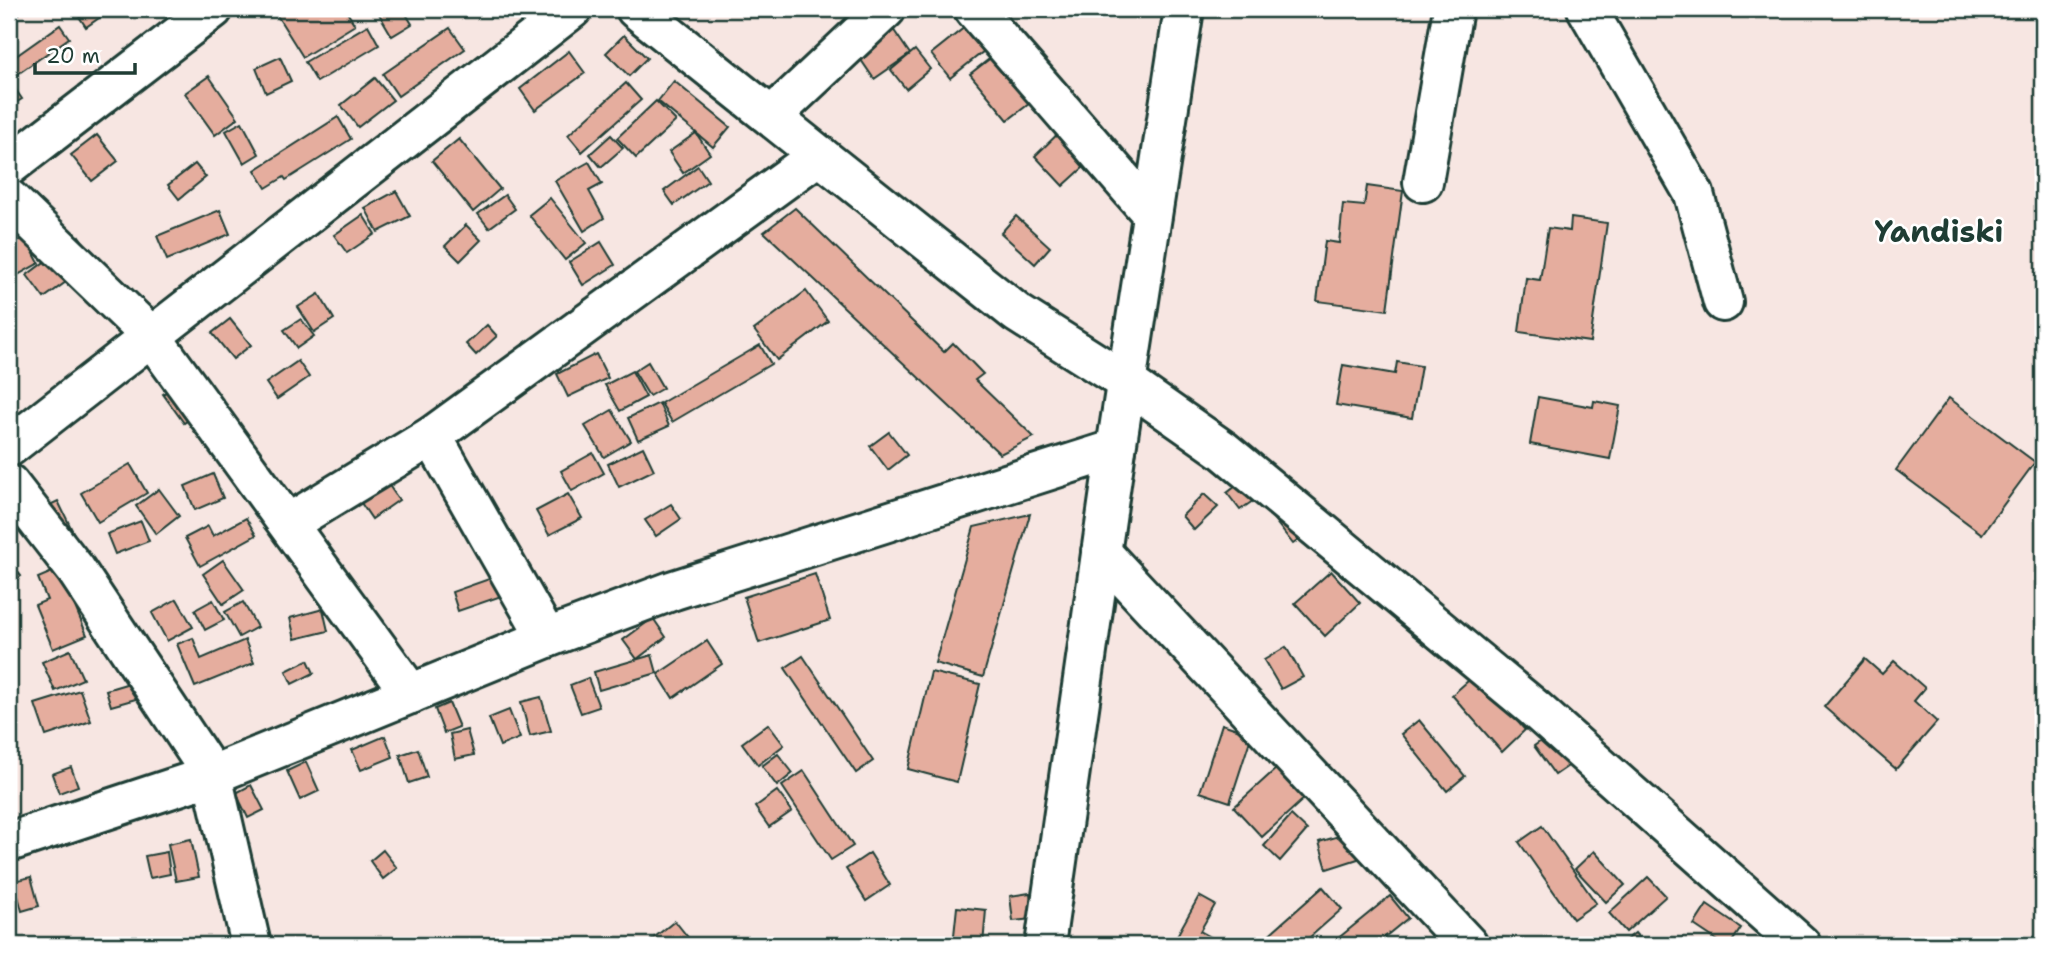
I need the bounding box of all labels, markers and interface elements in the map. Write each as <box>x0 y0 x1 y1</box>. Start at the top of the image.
scale bar <box>35 32 135 76</box>
text: 20 m <box>46 42 100 70</box>
district label: Yandiski <box>1874 211 2004 252</box>

